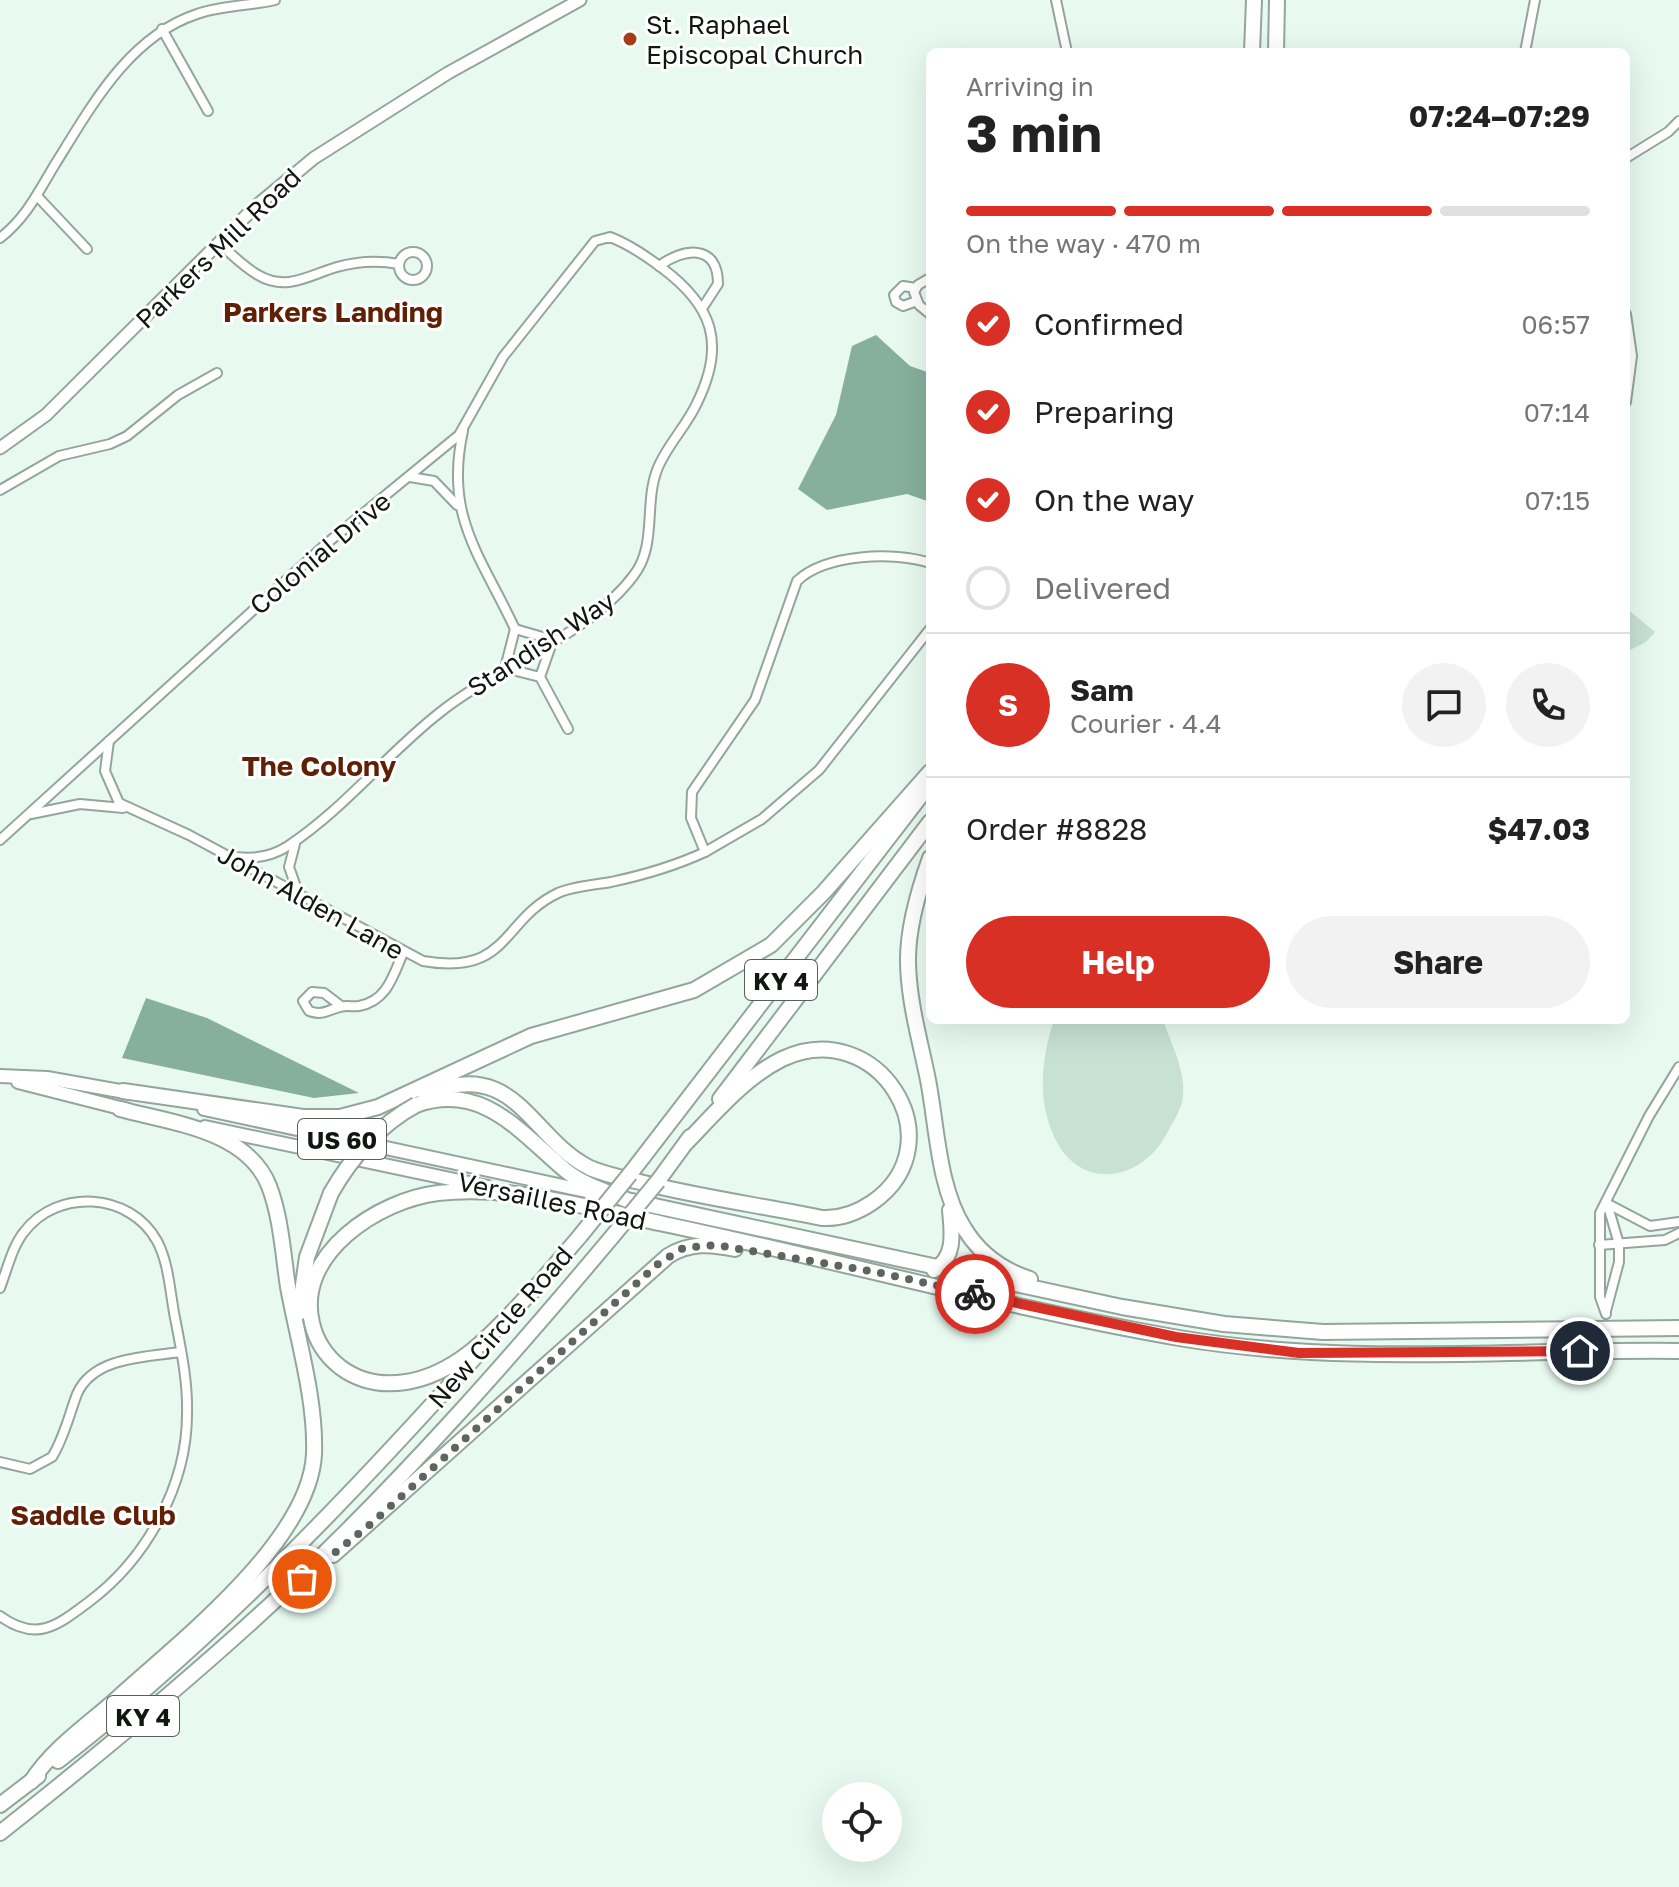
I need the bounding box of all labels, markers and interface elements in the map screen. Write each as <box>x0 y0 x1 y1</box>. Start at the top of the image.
place label: St. Raphael Episcopal Church <box>646 9 863 70</box>
marker: St. Raphael Episcopal Church <box>621 30 639 48</box>
text: Arriving in <box>966 71 1094 102</box>
text: 07:24–07:29 <box>1409 98 1590 134</box>
text: 3 min <box>966 101 1102 163</box>
street label: Parkers Mill Road <box>129 161 307 335</box>
text: On the way · 470 m <box>966 228 1201 259</box>
district label: Parkers Landing <box>223 295 443 328</box>
icon: check <box>966 302 1010 346</box>
text: Confirmed <box>1034 306 1184 342</box>
text: 06:57 <box>1521 309 1590 340</box>
icon: check <box>966 390 1010 434</box>
text: Preparing <box>1034 394 1175 430</box>
text: 07:14 <box>1524 397 1590 428</box>
icon: check <box>966 478 1010 522</box>
text: On the way <box>1034 482 1194 518</box>
street label: Colonial Drive <box>243 485 397 621</box>
text: 07:15 <box>1525 485 1590 516</box>
text: Delivered <box>1034 570 1171 606</box>
street label: Standish Way <box>462 585 621 703</box>
button: chat <box>1402 663 1486 747</box>
button: phone <box>1506 663 1590 747</box>
text: Sam <box>1070 672 1134 708</box>
text: S <box>998 687 1018 723</box>
text: Courier · 4.4 <box>1070 708 1222 739</box>
district label: The Colony <box>242 749 397 782</box>
text: Order #8828 <box>966 811 1147 847</box>
text: $47.03 <box>1487 811 1590 847</box>
street label: John Alden Lane <box>213 838 409 966</box>
button: Help <box>966 916 1270 1008</box>
button: Share <box>1286 916 1590 1008</box>
road number: KY 4 <box>745 960 817 1000</box>
road number: US 60 <box>298 1119 386 1159</box>
street label: Versailles Road <box>455 1166 649 1236</box>
street label: New Circle Road <box>421 1240 579 1414</box>
courier <box>935 1254 1015 1334</box>
icon: bike <box>953 1272 997 1316</box>
pin <box>1546 1317 1614 1385</box>
icon: home <box>1558 1329 1602 1373</box>
district label: Saddle Club <box>10 1498 176 1531</box>
pin <box>268 1545 336 1613</box>
icon: bag <box>280 1557 324 1601</box>
road number: KY 4 <box>107 1696 179 1736</box>
map controls <box>822 1782 902 1862</box>
button: locate <box>822 1782 902 1862</box>

